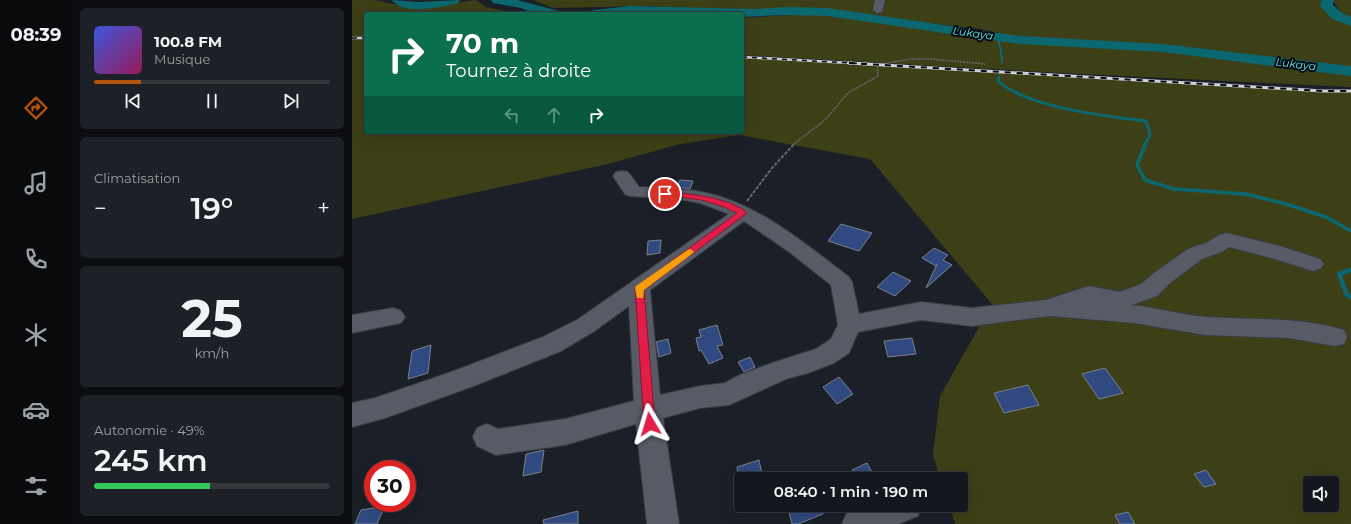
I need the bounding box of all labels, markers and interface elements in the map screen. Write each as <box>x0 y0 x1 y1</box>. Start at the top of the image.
water label: Lukaya <box>952 23 994 43</box>
text: 08:39 <box>11 24 61 46</box>
text: 70 m <box>446 26 519 60</box>
icon: right <box>380 28 432 80</box>
text: 100.8 FM <box>154 32 222 51</box>
text: Musique <box>154 51 210 67</box>
water label: Lukaya <box>1275 55 1317 73</box>
text: Tournez à droite <box>446 60 591 82</box>
icon: previous <box>122 90 144 112</box>
icon: pause <box>201 90 223 112</box>
icon: next <box>280 90 302 112</box>
icon: directions <box>22 94 50 122</box>
icon: left <box>501 104 523 126</box>
icon: ahead <box>543 104 565 126</box>
icon: right <box>585 104 607 126</box>
icon: music <box>22 169 50 197</box>
text: Climatisation <box>94 170 180 186</box>
pin <box>648 177 682 211</box>
icon: arrive <box>654 183 676 205</box>
text: 19° <box>191 190 233 227</box>
text: − <box>94 195 107 222</box>
text: + <box>317 195 330 222</box>
icon: phone <box>22 245 50 273</box>
text: 25 <box>181 287 243 350</box>
icon: climate <box>22 321 50 349</box>
text: km/h <box>195 345 229 361</box>
icon: car <box>22 396 50 424</box>
position arrow <box>629 403 671 445</box>
text: Autonomie · 49% <box>94 422 204 438</box>
text: 245 km <box>94 442 208 479</box>
speed limit sign: 30 <box>364 460 416 512</box>
icon: filters <box>22 472 50 500</box>
map controls <box>1303 476 1339 512</box>
button: sound <box>1303 476 1339 512</box>
text: 08:40 · 1 min · 190 m <box>774 482 928 501</box>

